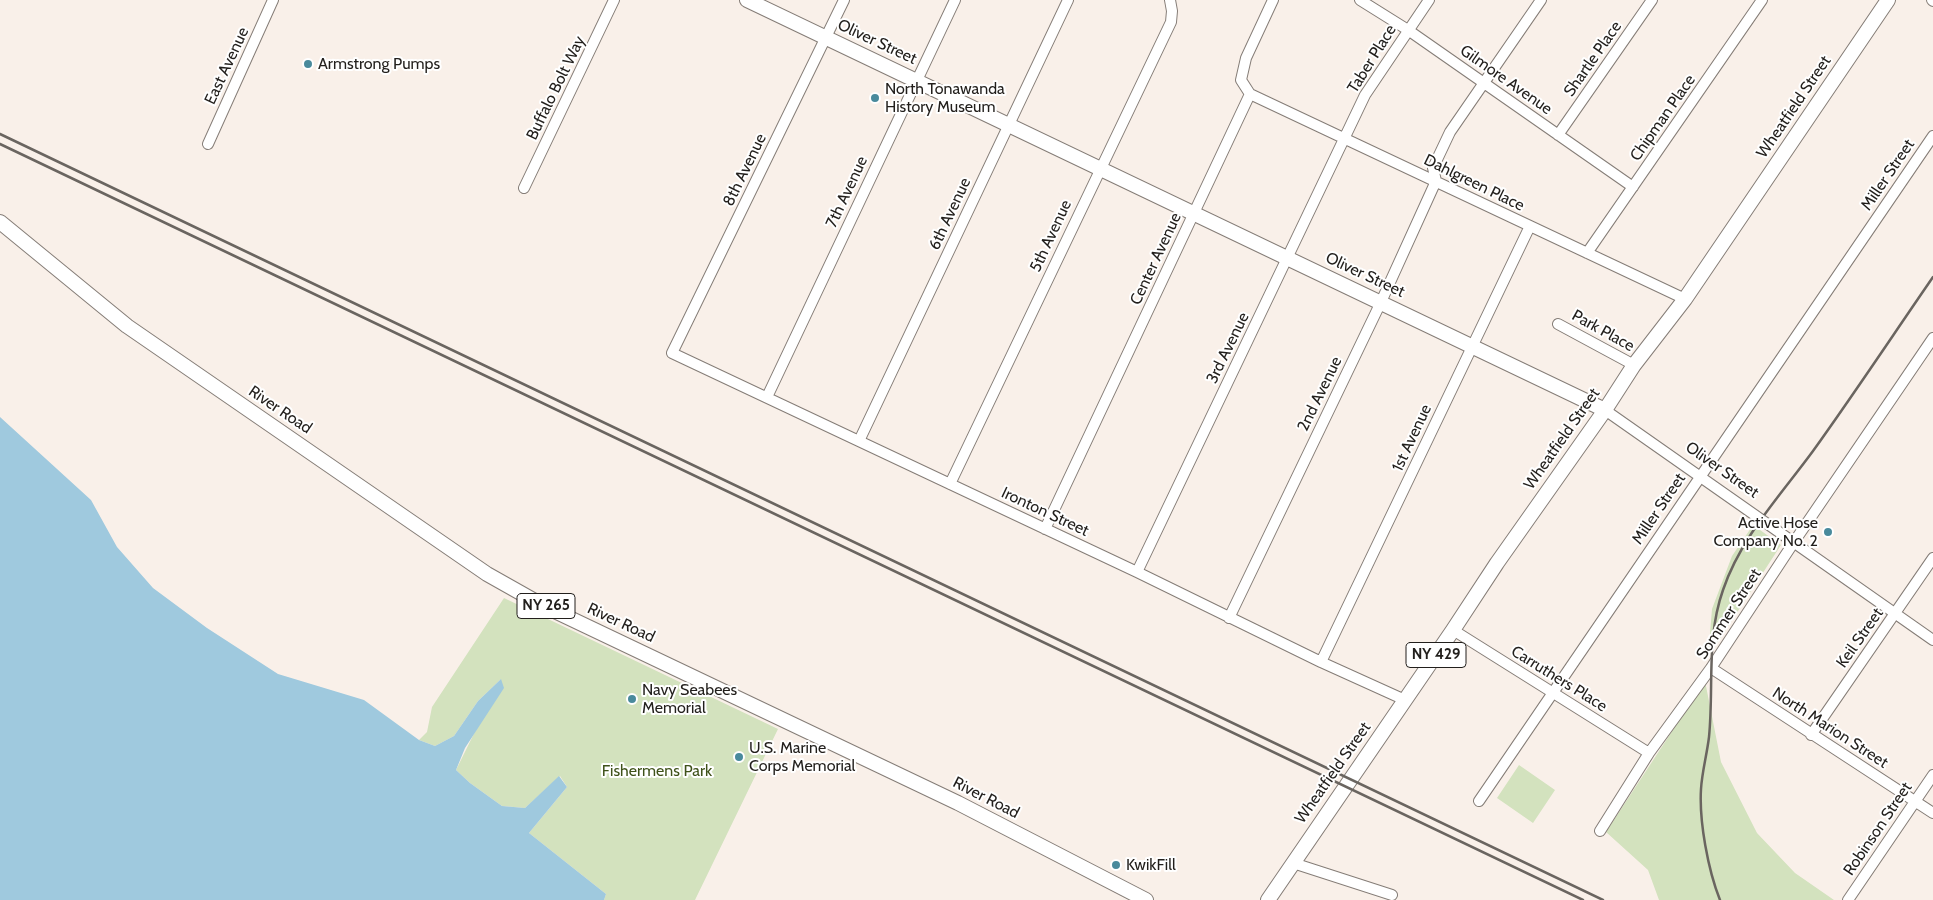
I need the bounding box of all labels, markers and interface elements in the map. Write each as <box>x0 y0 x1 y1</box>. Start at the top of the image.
street label: Oliver Street <box>834 15 920 69</box>
street label: Shartle Place <box>1560 18 1626 100</box>
street label: Taber Place <box>1344 21 1400 97</box>
street label: East Avenue <box>201 24 253 108</box>
street label: Buffalo Bolt Way <box>523 33 589 143</box>
street label: Gilmore Avenue <box>1456 41 1556 119</box>
street label: Wheatfield Street <box>1753 52 1835 162</box>
place label: Armstrong Pumps <box>318 54 440 74</box>
marker: Armstrong Pumps <box>302 58 314 70</box>
street label: Chipman Place <box>1626 71 1700 165</box>
place label: North Tonawanda History Museum <box>885 79 1005 117</box>
marker: North Tonawanda History Museum <box>869 92 881 104</box>
street label: 8th Avenue <box>719 131 771 209</box>
street label: Miller Street <box>1857 136 1919 214</box>
street label: Dahlgreen Place <box>1421 150 1527 216</box>
street label: 7th Avenue <box>822 153 872 231</box>
street label: 6th Avenue <box>925 175 975 253</box>
street label: 5th Avenue <box>1026 197 1076 275</box>
street label: Center Avenue <box>1126 210 1186 308</box>
street label: Oliver Street <box>1322 248 1408 302</box>
street label: Park Place <box>1568 306 1638 356</box>
street label: 3rd Avenue <box>1203 309 1253 387</box>
street label: 2nd Avenue <box>1294 354 1346 434</box>
street label: River Road <box>245 382 315 438</box>
street label: Wheatfield Street <box>1520 385 1604 493</box>
street label: 1st Avenue <box>1388 402 1436 474</box>
street label: Oliver Street <box>1682 438 1762 502</box>
street label: Miller Street <box>1628 470 1690 548</box>
street label: Ironton Street <box>998 483 1092 541</box>
place label: Active Hose Company No. 2 <box>1713 513 1818 551</box>
marker: Active Hose Company No. 2 <box>1822 526 1834 538</box>
street label: Sommer Street <box>1693 565 1765 663</box>
road number: NY 265 <box>517 594 575 618</box>
street label: River Road <box>584 599 658 647</box>
street label: Keil Street <box>1832 604 1888 672</box>
road number: NY 429 <box>1406 642 1466 668</box>
street label: Carruthers Place <box>1508 642 1610 716</box>
place label: Navy Seabees Memorial <box>642 680 737 718</box>
street label: North Marion Street <box>1769 683 1891 773</box>
marker: Navy Seabees Memorial <box>626 693 638 705</box>
street label: Wheatfield Street <box>1291 719 1375 827</box>
place label: U.S. Marine Corps Memorial <box>749 738 855 776</box>
marker: U.S. Marine Corps Memorial <box>733 751 745 763</box>
park label: Fishermens Park <box>602 761 712 781</box>
street label: River Road <box>949 773 1023 823</box>
street label: Robinson Street <box>1840 779 1916 879</box>
place label: KwikFill <box>1126 855 1176 875</box>
marker: KwikFill <box>1110 859 1122 871</box>

